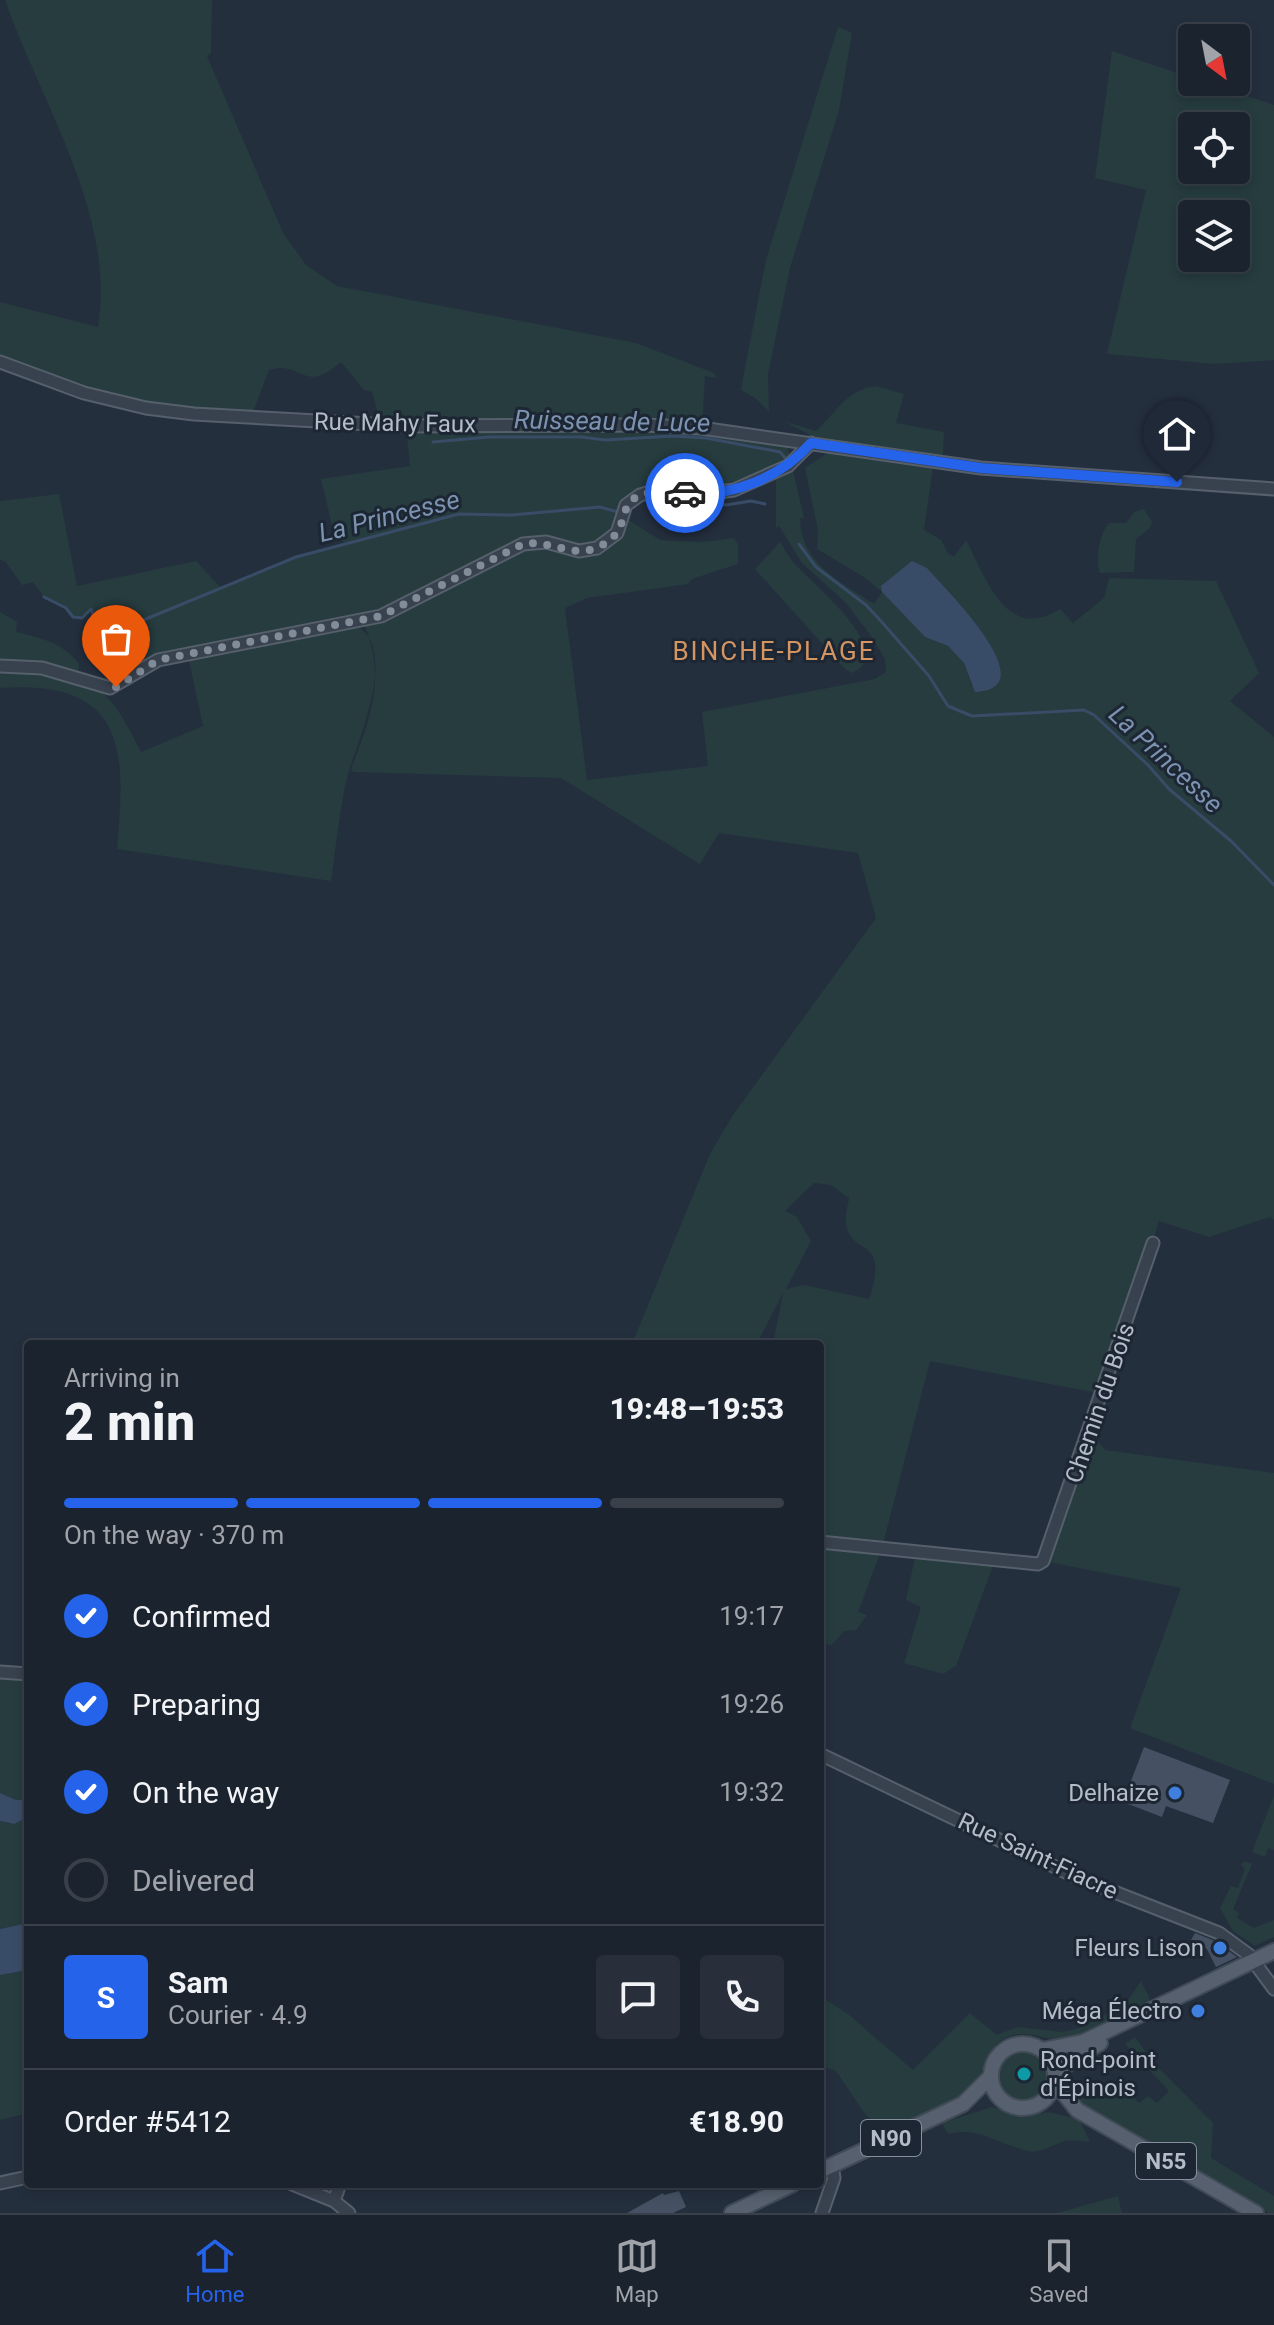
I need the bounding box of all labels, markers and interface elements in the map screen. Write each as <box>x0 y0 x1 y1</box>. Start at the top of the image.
north arrow <box>1178 24 1250 96</box>
map controls <box>1178 24 1250 272</box>
button: locate <box>1178 112 1250 184</box>
button: layers <box>1178 200 1250 272</box>
pin <box>1143 400 1211 482</box>
water label: Ruisseau de Luce <box>514 404 710 438</box>
street label: Rue Mahy Faux <box>314 408 476 438</box>
icon: home <box>1155 412 1199 456</box>
courier <box>645 453 725 533</box>
icon: car <box>663 471 707 515</box>
water label: La Princesse <box>315 484 463 548</box>
pin <box>82 605 150 687</box>
icon: bag <box>94 617 138 661</box>
district label: BINCHE-PLAGE <box>672 636 876 666</box>
water label: La Princesse <box>1103 699 1229 819</box>
street label: Chemin du Bois <box>1060 1319 1140 1487</box>
text: Arriving in <box>64 1363 180 1393</box>
text: 19:48–19:53 <box>609 1391 784 1426</box>
text: 2 min <box>64 1392 195 1453</box>
text: On the way · 370 m <box>64 1520 284 1550</box>
icon: check <box>64 1594 108 1638</box>
text: Confirmed <box>132 1599 271 1634</box>
text: 19:17 <box>719 1601 784 1631</box>
icon: check <box>64 1682 108 1726</box>
text: Preparing <box>132 1687 261 1722</box>
text: 19:26 <box>719 1689 784 1719</box>
icon: check <box>64 1770 108 1814</box>
text: On the way <box>132 1775 279 1810</box>
text: 19:32 <box>719 1777 784 1807</box>
place label: Delhaize <box>1068 1779 1159 1807</box>
marker: Delhaize <box>1166 1784 1184 1802</box>
street label: Rue Saint-Fiacre <box>954 1807 1122 1905</box>
text: Delivered <box>132 1863 255 1898</box>
place label: Fleurs Lison <box>1074 1934 1204 1962</box>
marker: Fleurs Lison <box>1211 1939 1229 1957</box>
button: chat <box>596 1955 680 2039</box>
button: phone <box>700 1955 784 2039</box>
text: Sam <box>168 1965 229 2000</box>
text: S <box>97 1980 115 2015</box>
place label: Méga Électro <box>1042 1997 1182 2025</box>
text: Courier · 4.9 <box>168 2000 308 2030</box>
marker: Méga Électro <box>1189 2002 1207 2020</box>
place label: Rond-point d'Épinois <box>1040 2046 1156 2102</box>
marker: Rond-point d'Épinois <box>1015 2065 1033 2083</box>
text: Order #5412 <box>64 2104 231 2139</box>
text: €18.90 <box>689 2104 784 2139</box>
road number: N90 <box>861 2120 921 2156</box>
road number: N55 <box>1136 2143 1196 2179</box>
tab: Home <box>185 2234 244 2307</box>
tab: Map <box>615 2234 659 2307</box>
tab: Saved <box>1029 2234 1089 2307</box>

